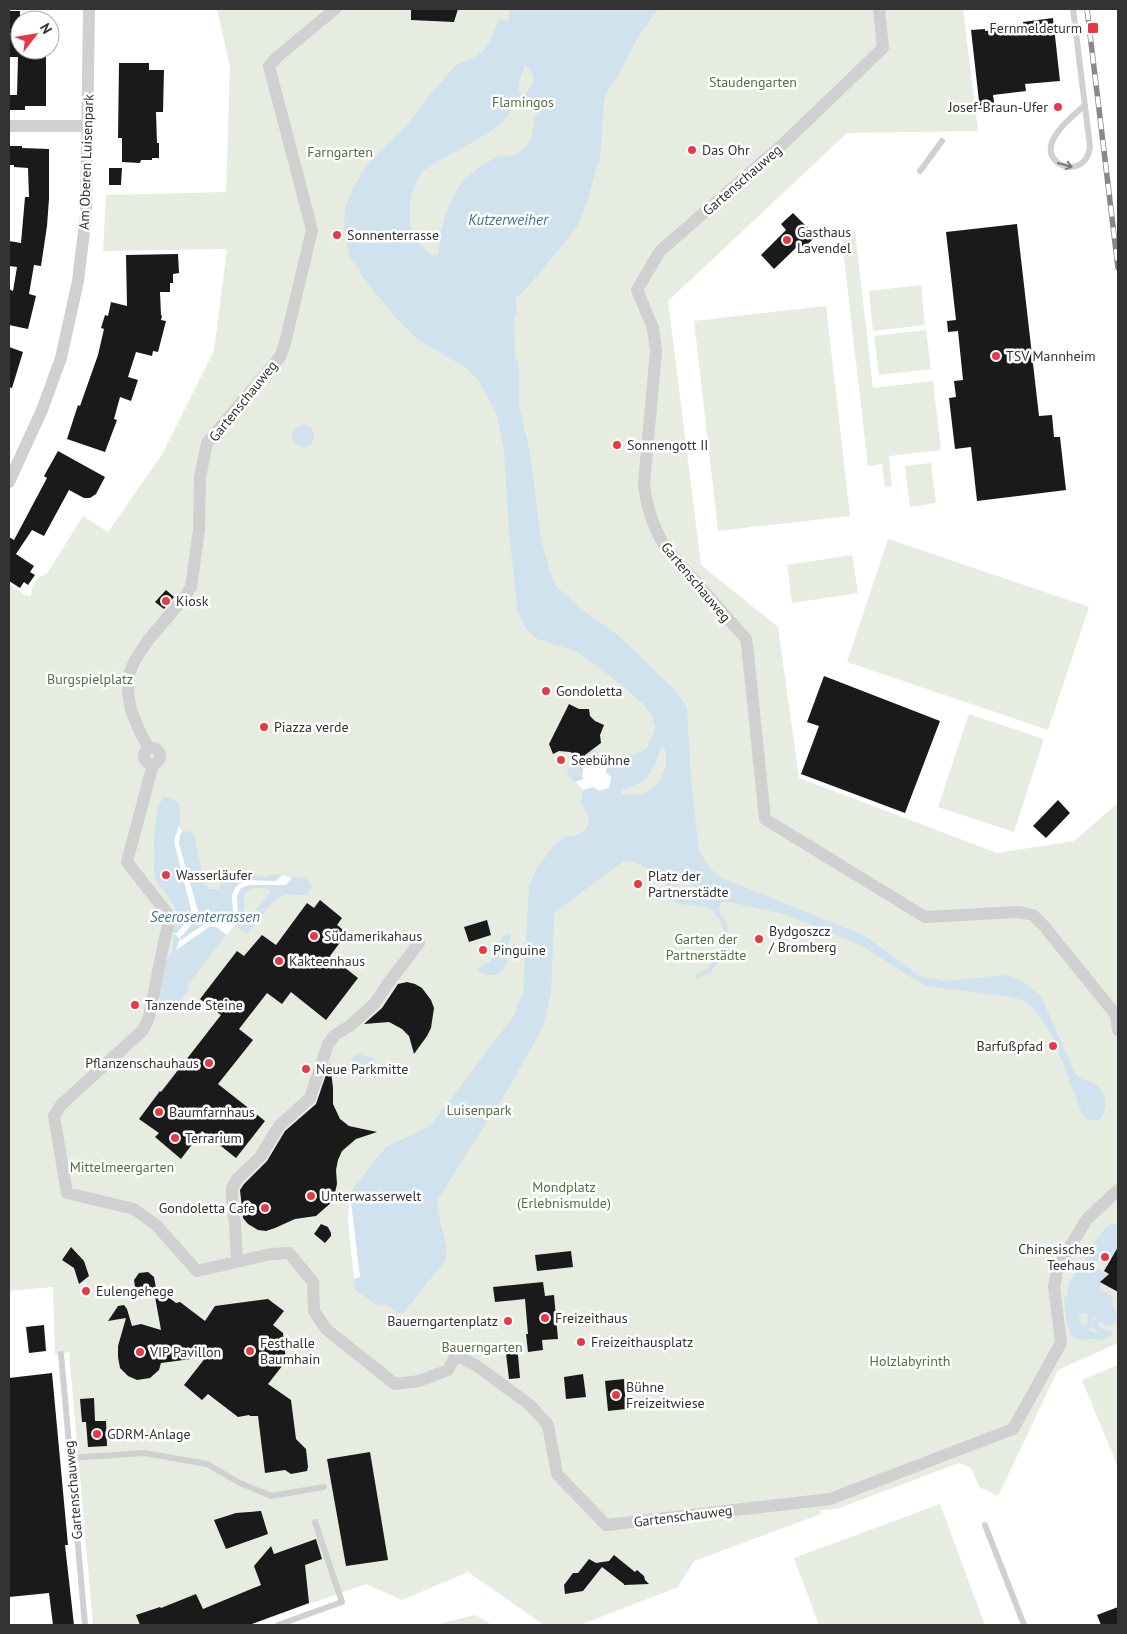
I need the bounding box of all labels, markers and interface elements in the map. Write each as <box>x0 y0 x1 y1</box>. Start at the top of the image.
north arrow <box>10 10 60 60</box>
place label: Fernmeldeturm <box>990 19 1082 37</box>
text: N <box>36 20 56 37</box>
marker: Fernmeldeturm <box>1086 21 1100 35</box>
park label: Staudengarten <box>709 73 797 91</box>
park label: Flamingos <box>492 93 554 111</box>
street label: Am Oberen Luisenpark <box>75 94 97 230</box>
place label: Josef-Braun-Ufer <box>947 98 1048 116</box>
marker: Josef-Braun-Ufer <box>1052 101 1064 113</box>
street label: Gartenschauweg <box>699 141 785 219</box>
place label: Das Ohr <box>702 141 750 159</box>
park label: Farngarten <box>307 143 373 161</box>
marker: Das Ohr <box>686 144 698 156</box>
one-way arrow <box>1057 160 1073 170</box>
water label: Kutzerweiher <box>468 210 549 229</box>
place label: Gasthaus Lavendel <box>797 223 851 257</box>
place label: Sonnenterrasse <box>347 226 439 244</box>
marker: Sonnenterrasse <box>331 229 343 241</box>
marker: Gasthaus Lavendel <box>781 234 793 246</box>
place label: TSV Mannheim <box>1006 347 1096 365</box>
marker: TSV Mannheim <box>990 350 1002 362</box>
street label: Gartenschauweg <box>205 357 281 445</box>
place label: Sonnengott II <box>627 436 708 454</box>
marker: Sonnengott II <box>611 439 623 451</box>
street label: Gartenschauweg <box>657 538 735 626</box>
place label: Kiosk <box>176 592 209 610</box>
marker: Kiosk <box>160 595 172 607</box>
park label: Burgspielplatz <box>47 670 133 688</box>
place label: Gondoletta <box>556 682 622 700</box>
marker: Gondoletta <box>540 685 552 697</box>
place label: Piazza verde <box>274 718 349 736</box>
marker: Piazza verde <box>258 721 270 733</box>
place label: Seebühne <box>571 751 630 769</box>
marker: Seebühne <box>555 754 567 766</box>
place label: Wasserläufer <box>176 866 253 884</box>
place label: Platz der Partnerstädte <box>648 867 729 901</box>
marker: Wasserläufer <box>160 869 172 881</box>
marker: Platz der Partnerstädte <box>632 878 644 890</box>
water label: Seerosenterrassen <box>150 907 260 926</box>
place label: Bydgoszcz / Bromberg <box>768 922 836 956</box>
place label: Südamerikahaus <box>324 927 422 945</box>
marker: Südamerikahaus <box>308 930 320 942</box>
park label: Garten der Partnerstädte <box>666 930 746 964</box>
marker: Bydgoszcz / Bromberg <box>753 933 765 945</box>
place label: Pinguine <box>493 941 546 959</box>
marker: Pinguine <box>477 944 489 956</box>
place label: Kakteenhaus <box>289 952 365 970</box>
marker: Kakteenhaus <box>273 955 285 967</box>
place label: Tanzende Steine <box>145 996 243 1014</box>
marker: Tanzende Steine <box>129 999 141 1011</box>
place label: Barfußpfad <box>976 1037 1043 1055</box>
marker: Barfußpfad <box>1047 1040 1059 1052</box>
place label: Pflanzenschauhaus <box>85 1054 199 1072</box>
marker: Pflanzenschauhaus <box>203 1057 215 1069</box>
place label: Neue Parkmitte <box>316 1060 408 1078</box>
marker: Neue Parkmitte <box>300 1063 312 1075</box>
park label: Luisenpark <box>447 1101 512 1119</box>
place label: Baumfarnhaus <box>169 1103 255 1121</box>
marker: Baumfarnhaus <box>153 1106 165 1118</box>
place label: Terrarium <box>185 1129 242 1147</box>
marker: Terrarium <box>169 1132 181 1144</box>
park label: Mittelmeergarten <box>70 1158 174 1176</box>
park label: Mondplatz (Erlebnismulde) <box>517 1178 611 1212</box>
place label: Unterwasserwelt <box>321 1187 421 1205</box>
marker: Unterwasserwelt <box>305 1190 317 1202</box>
place label: Gondoletta Cafe <box>159 1199 255 1217</box>
marker: Gondoletta Cafe <box>259 1202 271 1214</box>
place label: Chinesisches Teehaus <box>1018 1240 1095 1274</box>
marker: Chinesisches Teehaus <box>1099 1251 1111 1263</box>
place label: Eulengehege <box>96 1282 174 1300</box>
marker: Eulengehege <box>80 1285 92 1297</box>
place label: Freizeithaus <box>555 1309 628 1327</box>
place label: Bauerngartenplatz <box>387 1312 498 1330</box>
marker: Freizeithaus <box>539 1312 551 1324</box>
marker: Bauerngartenplatz <box>502 1315 514 1327</box>
place label: Freizeithausplatz <box>591 1333 693 1351</box>
place label: Festhalle Baumhain <box>260 1334 320 1368</box>
marker: Freizeithausplatz <box>575 1336 587 1348</box>
park label: Bauerngarten <box>441 1338 523 1356</box>
place label: VIP Pavillon <box>149 1343 221 1361</box>
marker: Festhalle Baumhain <box>244 1345 256 1357</box>
marker: VIP Pavillon <box>134 1346 146 1358</box>
park label: Holzlabyrinth <box>870 1352 950 1370</box>
place label: Bühne Freizeitwiese <box>626 1378 705 1412</box>
marker: Bühne Freizeitwiese <box>610 1389 622 1401</box>
place label: GDRM-Anlage <box>107 1425 191 1443</box>
marker: GDRM-Anlage <box>91 1428 103 1440</box>
street label: Gartenschauweg <box>60 1440 86 1540</box>
street label: Gartenschauweg <box>633 1501 733 1531</box>

